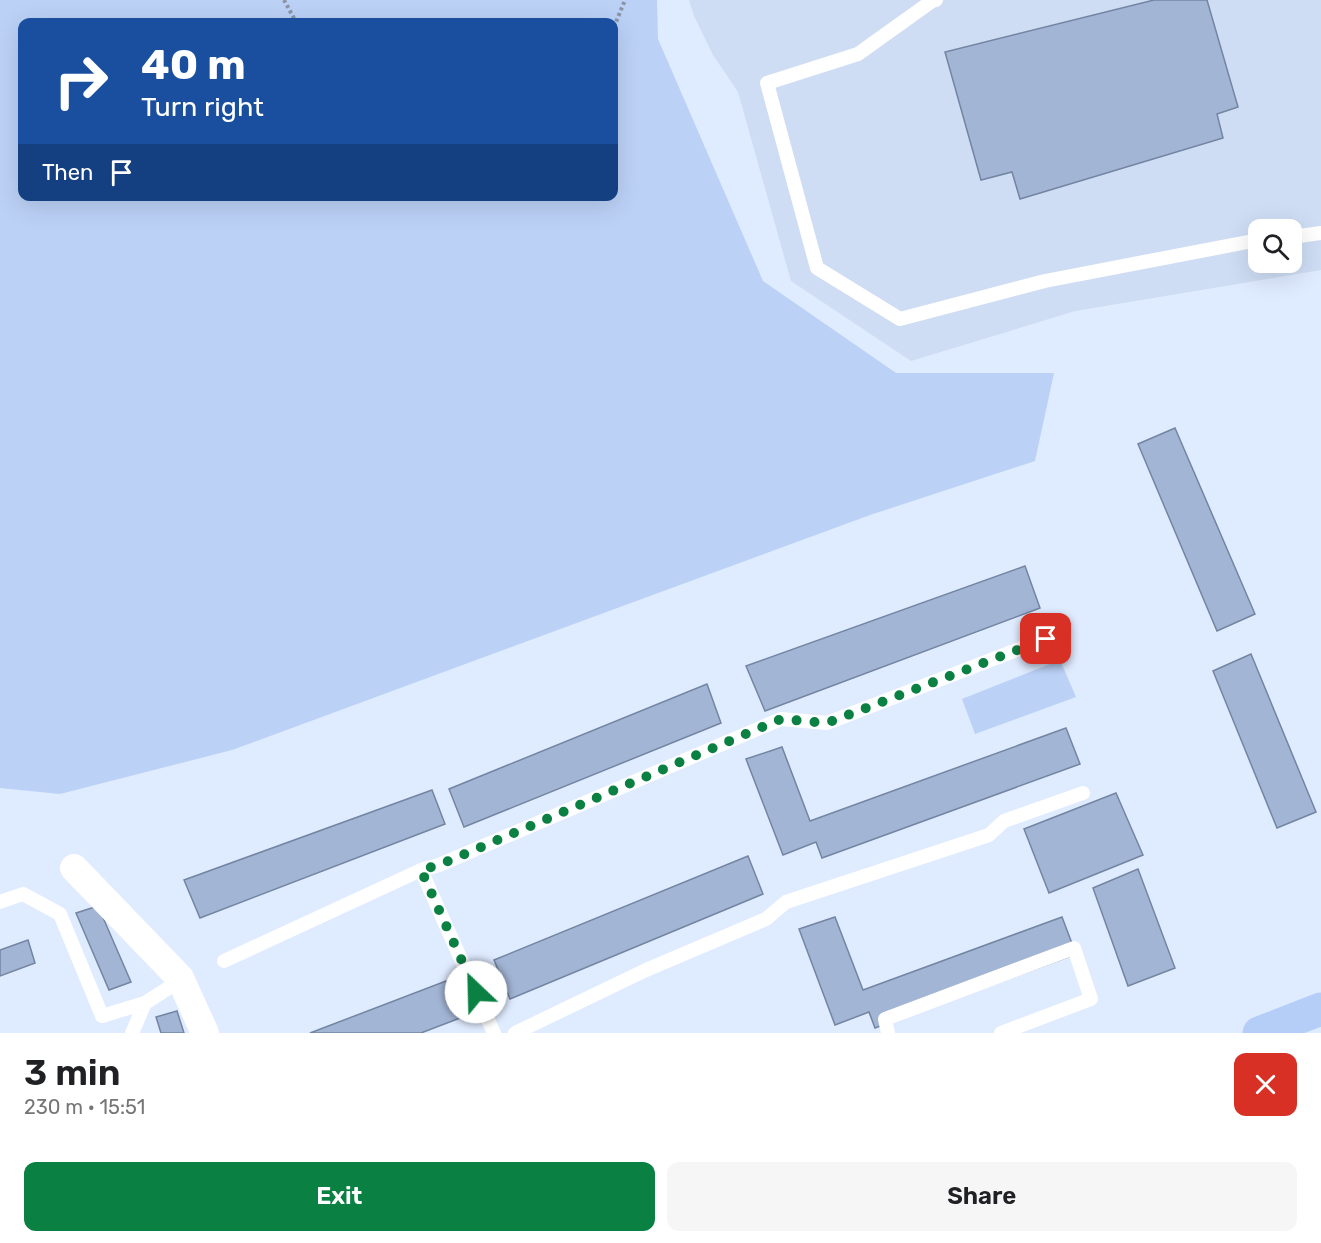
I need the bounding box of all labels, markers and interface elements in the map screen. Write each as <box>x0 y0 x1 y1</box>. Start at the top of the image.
text: 40 m <box>141 40 246 90</box>
icon: right <box>42 42 120 120</box>
text: Turn right <box>141 91 264 123</box>
icon: arrive <box>105 156 138 189</box>
text: Then <box>42 159 93 186</box>
map controls <box>1248 219 1302 273</box>
button: search <box>1248 219 1302 273</box>
pin <box>1020 613 1071 664</box>
icon: arrive <box>1029 622 1062 655</box>
position arrow <box>444 960 508 1024</box>
text: 3 min <box>24 1051 121 1094</box>
button: close <box>1234 1053 1297 1116</box>
text: 230 m · 15:51 <box>24 1095 145 1119</box>
button: Exit <box>24 1162 655 1231</box>
button: Share <box>667 1162 1297 1231</box>

